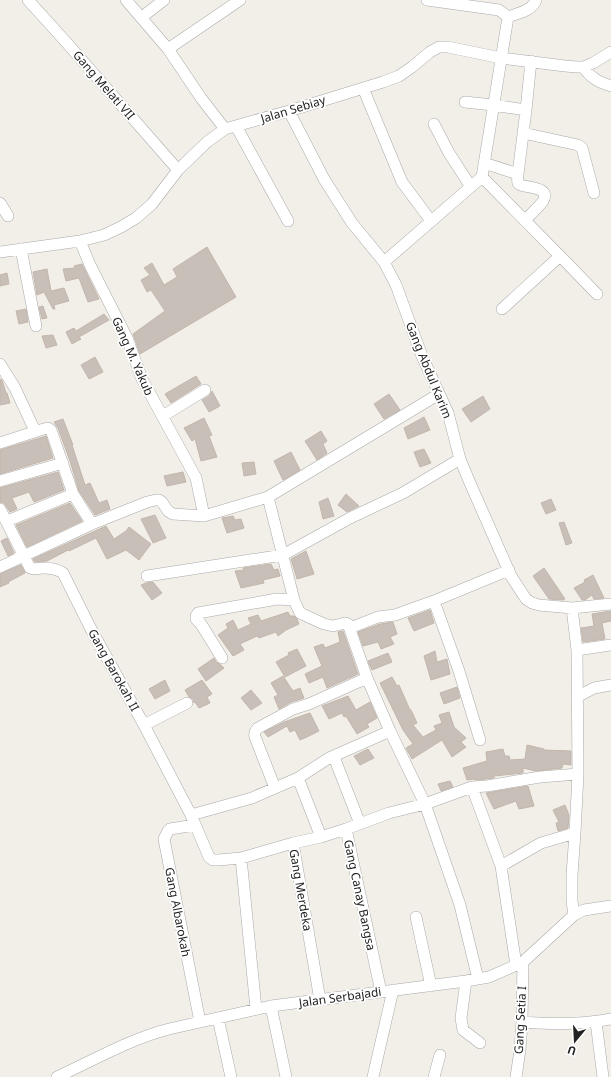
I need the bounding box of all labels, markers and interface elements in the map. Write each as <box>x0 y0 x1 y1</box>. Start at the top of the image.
street label: Gang Melati VII <box>69 47 139 123</box>
street label: Jalan Sebiay <box>257 91 328 127</box>
street label: Gang M. Yakub <box>108 314 158 398</box>
street label: Gang Abdul Karim <box>402 319 456 421</box>
street label: Gang Barokah II <box>84 626 144 714</box>
street label: Gang Canay Bangsa <box>340 838 380 952</box>
street label: Gang Merdeka <box>285 848 317 932</box>
street label: Gang Albarokah <box>161 866 195 958</box>
street label: Jalan Serbajadi <box>297 983 382 1011</box>
street label: Gang Setia I <box>510 986 530 1054</box>
north arrow <box>555 1021 595 1061</box>
text: U <box>565 1043 578 1059</box>

